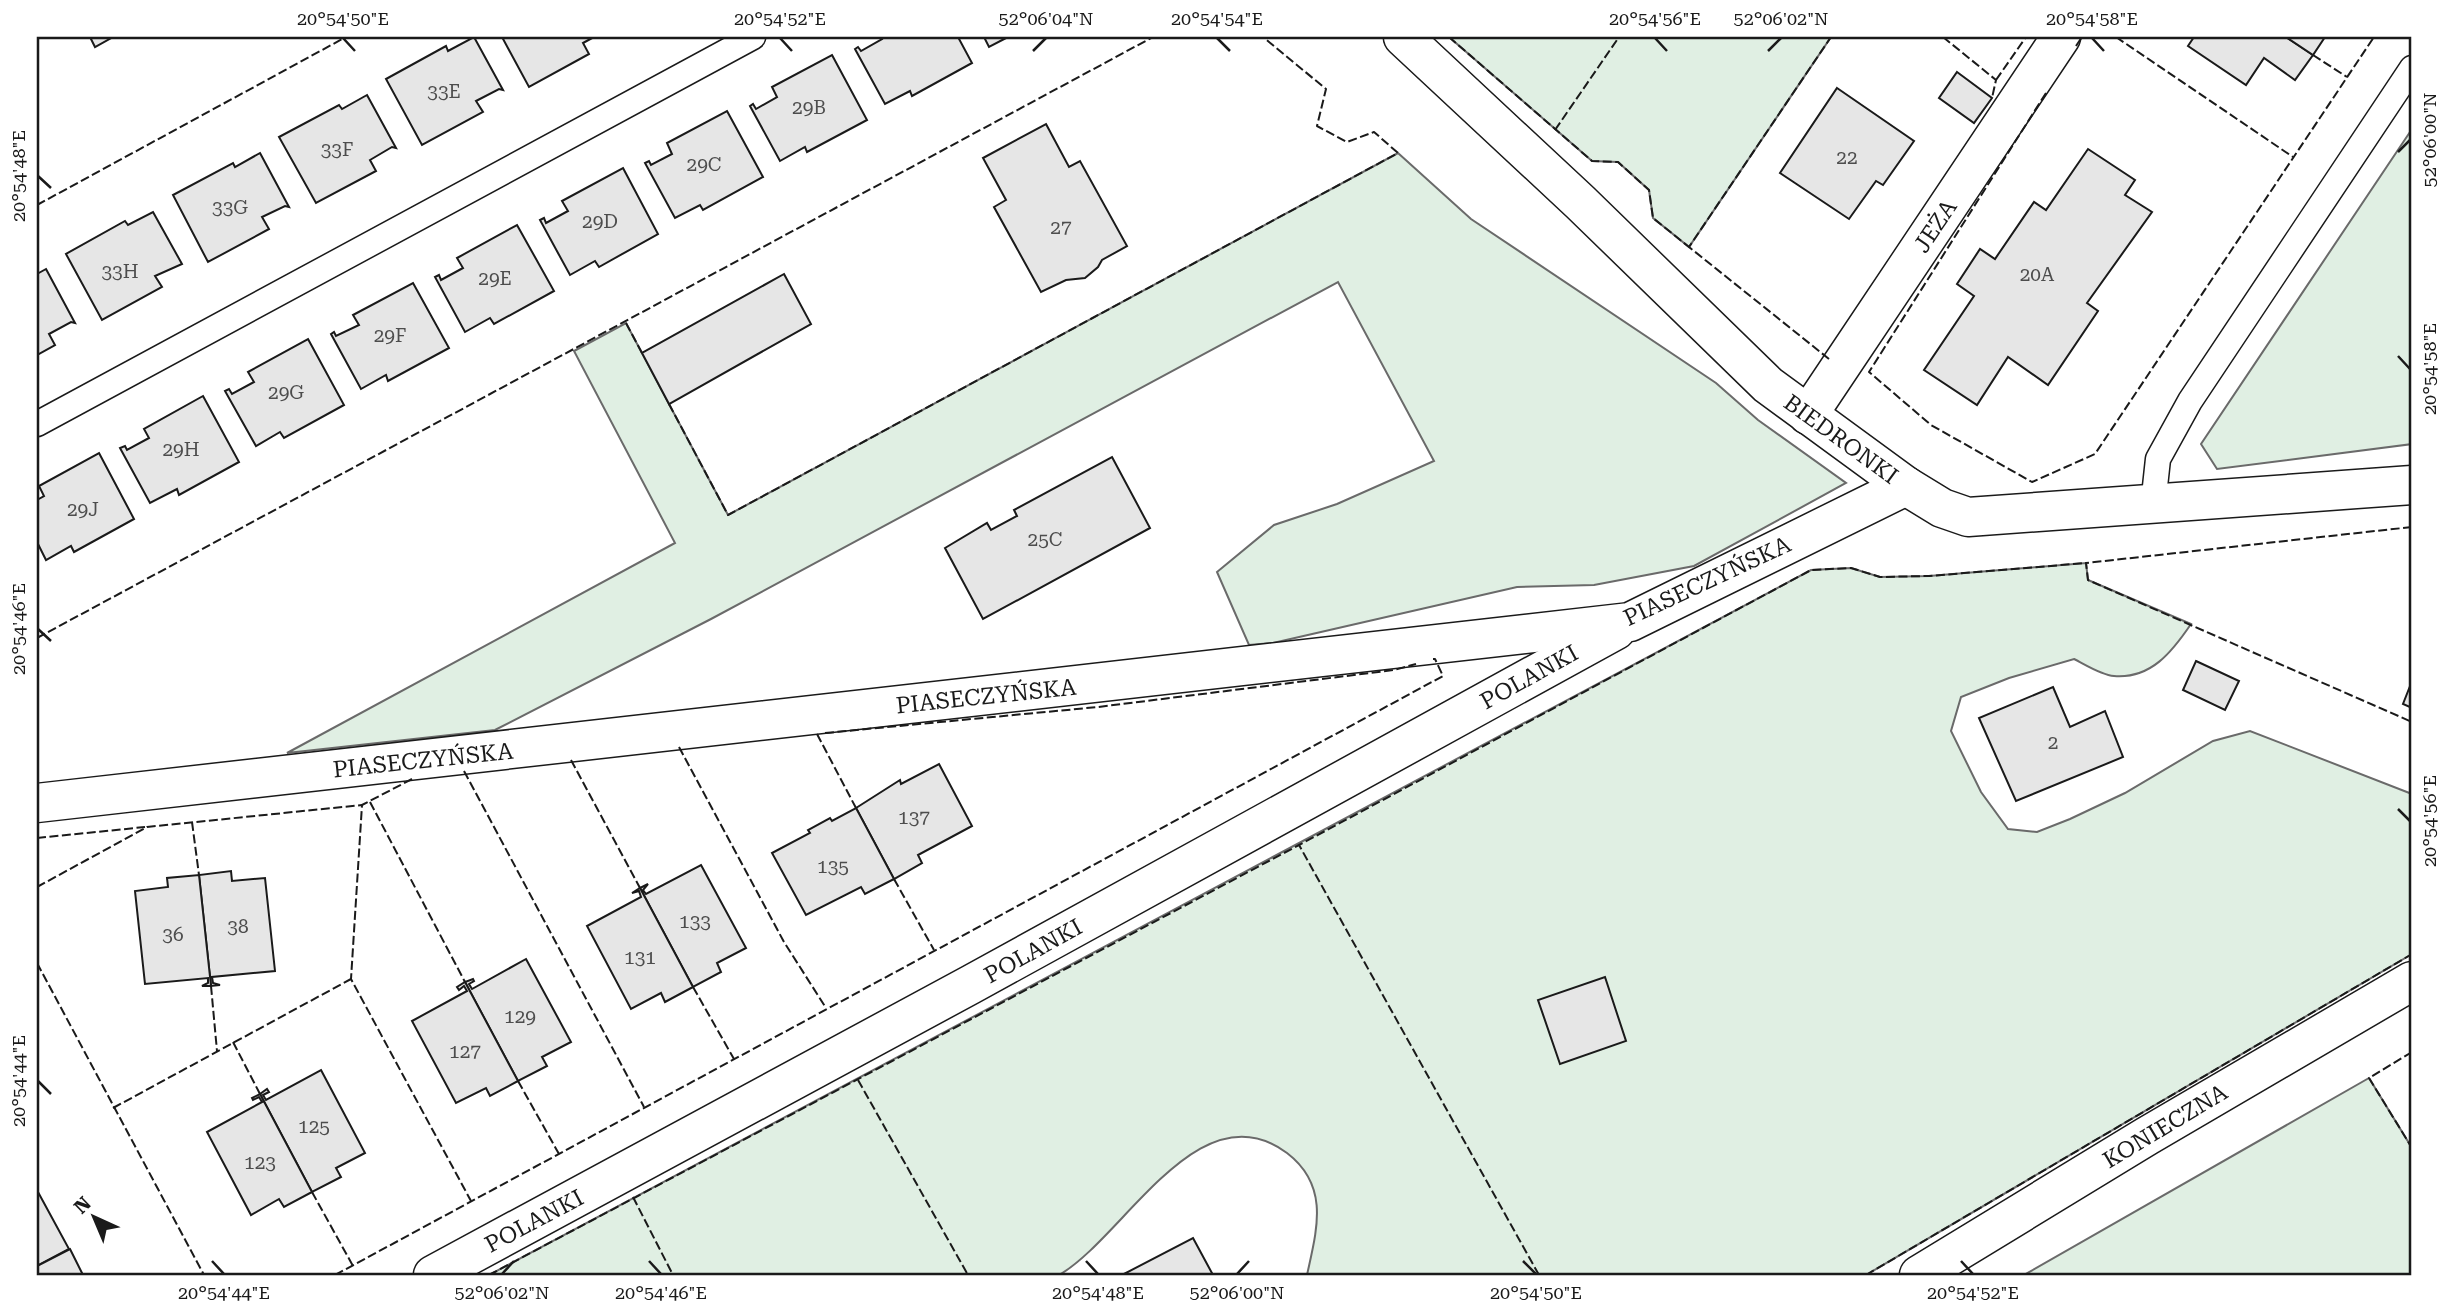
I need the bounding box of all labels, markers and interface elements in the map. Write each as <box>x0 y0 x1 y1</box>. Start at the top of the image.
text: 20°54'50"E <box>297 8 389 29</box>
text: 20°54'52"E <box>734 8 826 29</box>
text: 52°06'04"N <box>999 8 1093 29</box>
text: 20°54'54"E <box>1171 8 1263 29</box>
text: 20°54'56"E <box>1609 8 1701 29</box>
text: 52°06'02"N <box>1734 8 1828 29</box>
text: 20°54'58"E <box>2046 8 2138 29</box>
house number: 33E <box>427 80 461 103</box>
text: 52°06'00"N <box>2419 93 2440 187</box>
house number: 29B <box>792 96 826 119</box>
text: 20°54'48"E <box>8 130 29 222</box>
house number: 33F <box>321 138 353 161</box>
house number: 22 <box>1836 146 1858 169</box>
house number: 29C <box>687 153 721 176</box>
street label: JEŻA <box>1908 195 1963 258</box>
house number: 33G <box>212 196 248 219</box>
house number: 29D <box>582 210 618 233</box>
house number: 27 <box>1050 216 1072 239</box>
house number: 33H <box>101 260 139 283</box>
house number: 20A <box>2020 263 2055 286</box>
house number: 29E <box>478 267 512 290</box>
text: 20°54'58"E <box>2419 323 2440 415</box>
house number: 29F <box>374 324 406 347</box>
house number: 29G <box>268 381 304 404</box>
street label: BIEDRONKI <box>1778 389 1903 490</box>
house number: 29H <box>162 438 200 461</box>
house number: 29J <box>67 498 99 521</box>
house number: 25C <box>1028 528 1062 551</box>
street label: PIASECZYŃSKA <box>1619 531 1795 632</box>
text: 20°54'46"E <box>8 583 29 675</box>
street label: POLANKI <box>1476 640 1583 715</box>
street label: PIASECZYŃSKA <box>895 674 1078 719</box>
house number: 2 <box>2048 731 2058 754</box>
street label: PIASECZYŃSKA <box>332 738 515 783</box>
text: 20°54'56"E <box>2419 775 2440 867</box>
house number: 137 <box>898 806 930 829</box>
house number: 135 <box>817 855 849 878</box>
house number: 133 <box>679 910 711 933</box>
street label: POLANKI <box>980 914 1087 989</box>
house number: 38 <box>227 915 249 938</box>
house number: 36 <box>162 923 184 946</box>
house number: 131 <box>624 946 656 969</box>
house number: 129 <box>504 1005 536 1028</box>
text: 20°54'44"E <box>8 1035 29 1127</box>
house number: 127 <box>449 1040 481 1063</box>
street label: KONIECZNA <box>2098 1079 2232 1174</box>
house number: 125 <box>298 1115 330 1138</box>
house number: 123 <box>244 1151 276 1174</box>
north arrow <box>60 1182 130 1252</box>
street label: POLANKI <box>480 1184 588 1259</box>
text: N <box>69 1192 96 1218</box>
text: 20°54'44"E <box>178 1282 270 1303</box>
text: 52°06'02"N <box>455 1282 549 1303</box>
text: 20°54'46"E <box>615 1282 707 1303</box>
text: 20°54'48"E <box>1052 1282 1144 1303</box>
text: 52°06'00"N <box>1190 1282 1284 1303</box>
text: 20°54'50"E <box>1490 1282 1582 1303</box>
text: 20°54'52"E <box>1927 1282 2019 1303</box>

